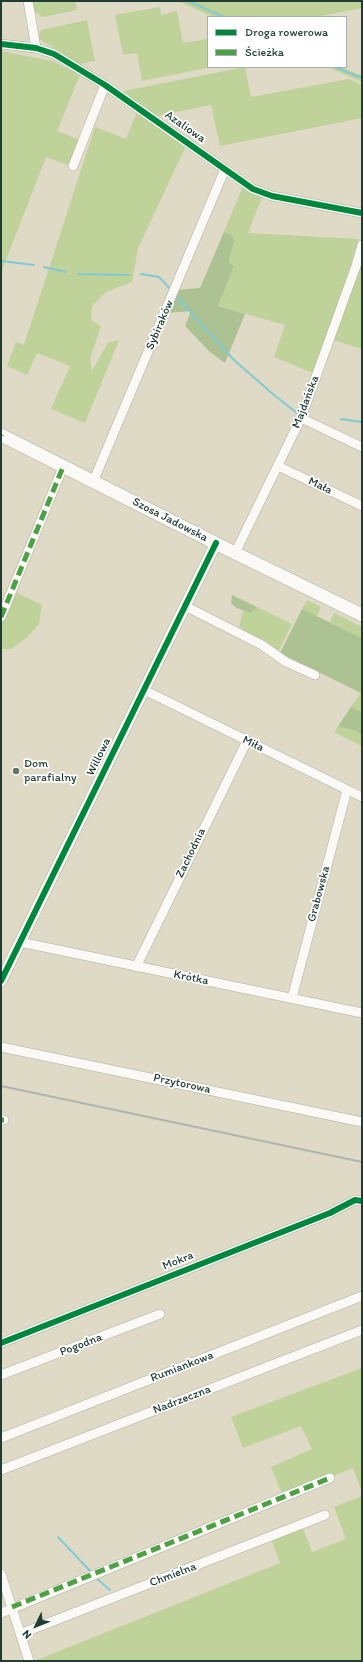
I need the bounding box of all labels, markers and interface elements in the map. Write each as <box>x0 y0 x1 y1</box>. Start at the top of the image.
legend <box>207 16 347 68</box>
text: Droga rowerowa <box>245 25 328 39</box>
text: Ścieżka <box>245 45 284 59</box>
street label: Azaliowa <box>162 108 208 146</box>
street label: Sybiraków <box>143 298 177 352</box>
street label: Majdańska <box>289 373 323 431</box>
street label: Mała <box>306 474 334 498</box>
street label: Szosa Jadowska <box>130 495 210 545</box>
street label: Miła <box>240 733 266 755</box>
street label: Willowa <box>84 736 114 778</box>
place label: Dom parafialny <box>24 757 77 785</box>
marker: Dom parafialny <box>11 766 21 776</box>
street label: Zachodnia <box>173 826 209 880</box>
street label: Grabowska <box>305 864 333 924</box>
street label: Krótka <box>172 968 210 988</box>
street label: Przytorowa <box>152 1071 212 1097</box>
street label: Mokra <box>160 1248 196 1274</box>
street label: Pogodna <box>58 1330 104 1360</box>
street label: Rumiankowa <box>149 1348 215 1386</box>
street label: Nadrzeczna <box>151 1382 213 1418</box>
street label: Chmielna <box>148 1559 198 1591</box>
north arrow <box>16 1606 56 1646</box>
text: N <box>20 1627 34 1642</box>

